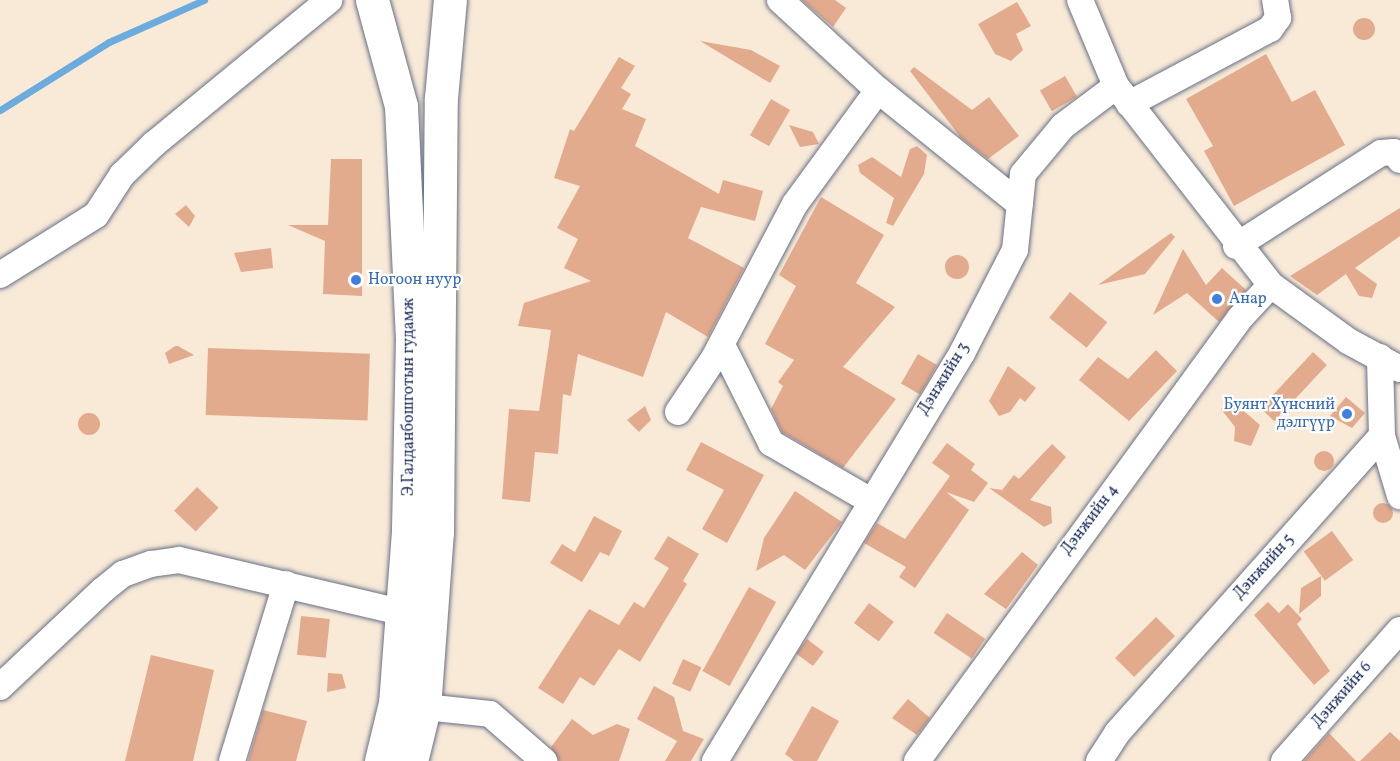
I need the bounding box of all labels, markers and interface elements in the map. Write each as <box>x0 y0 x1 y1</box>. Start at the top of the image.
place label: Ногоон нуур <box>368 270 461 290</box>
marker: Ногоон нуур <box>349 273 363 287</box>
place label: Анар <box>1229 289 1267 309</box>
marker: Анар <box>1210 292 1224 306</box>
street label: Э.Галданбошготын гудамж <box>399 298 419 496</box>
street label: Дэнжийн 3 <box>914 339 974 419</box>
place label: Буянт Хүнсний дэлгүүр <box>1223 395 1335 433</box>
marker: Буянт Хүнсний дэлгүүр <box>1340 407 1354 421</box>
street label: Дэнжийн 4 <box>1057 481 1123 559</box>
street label: Дэнжийн 5 <box>1230 530 1298 604</box>
street label: Дэнжийн 6 <box>1308 658 1376 732</box>

